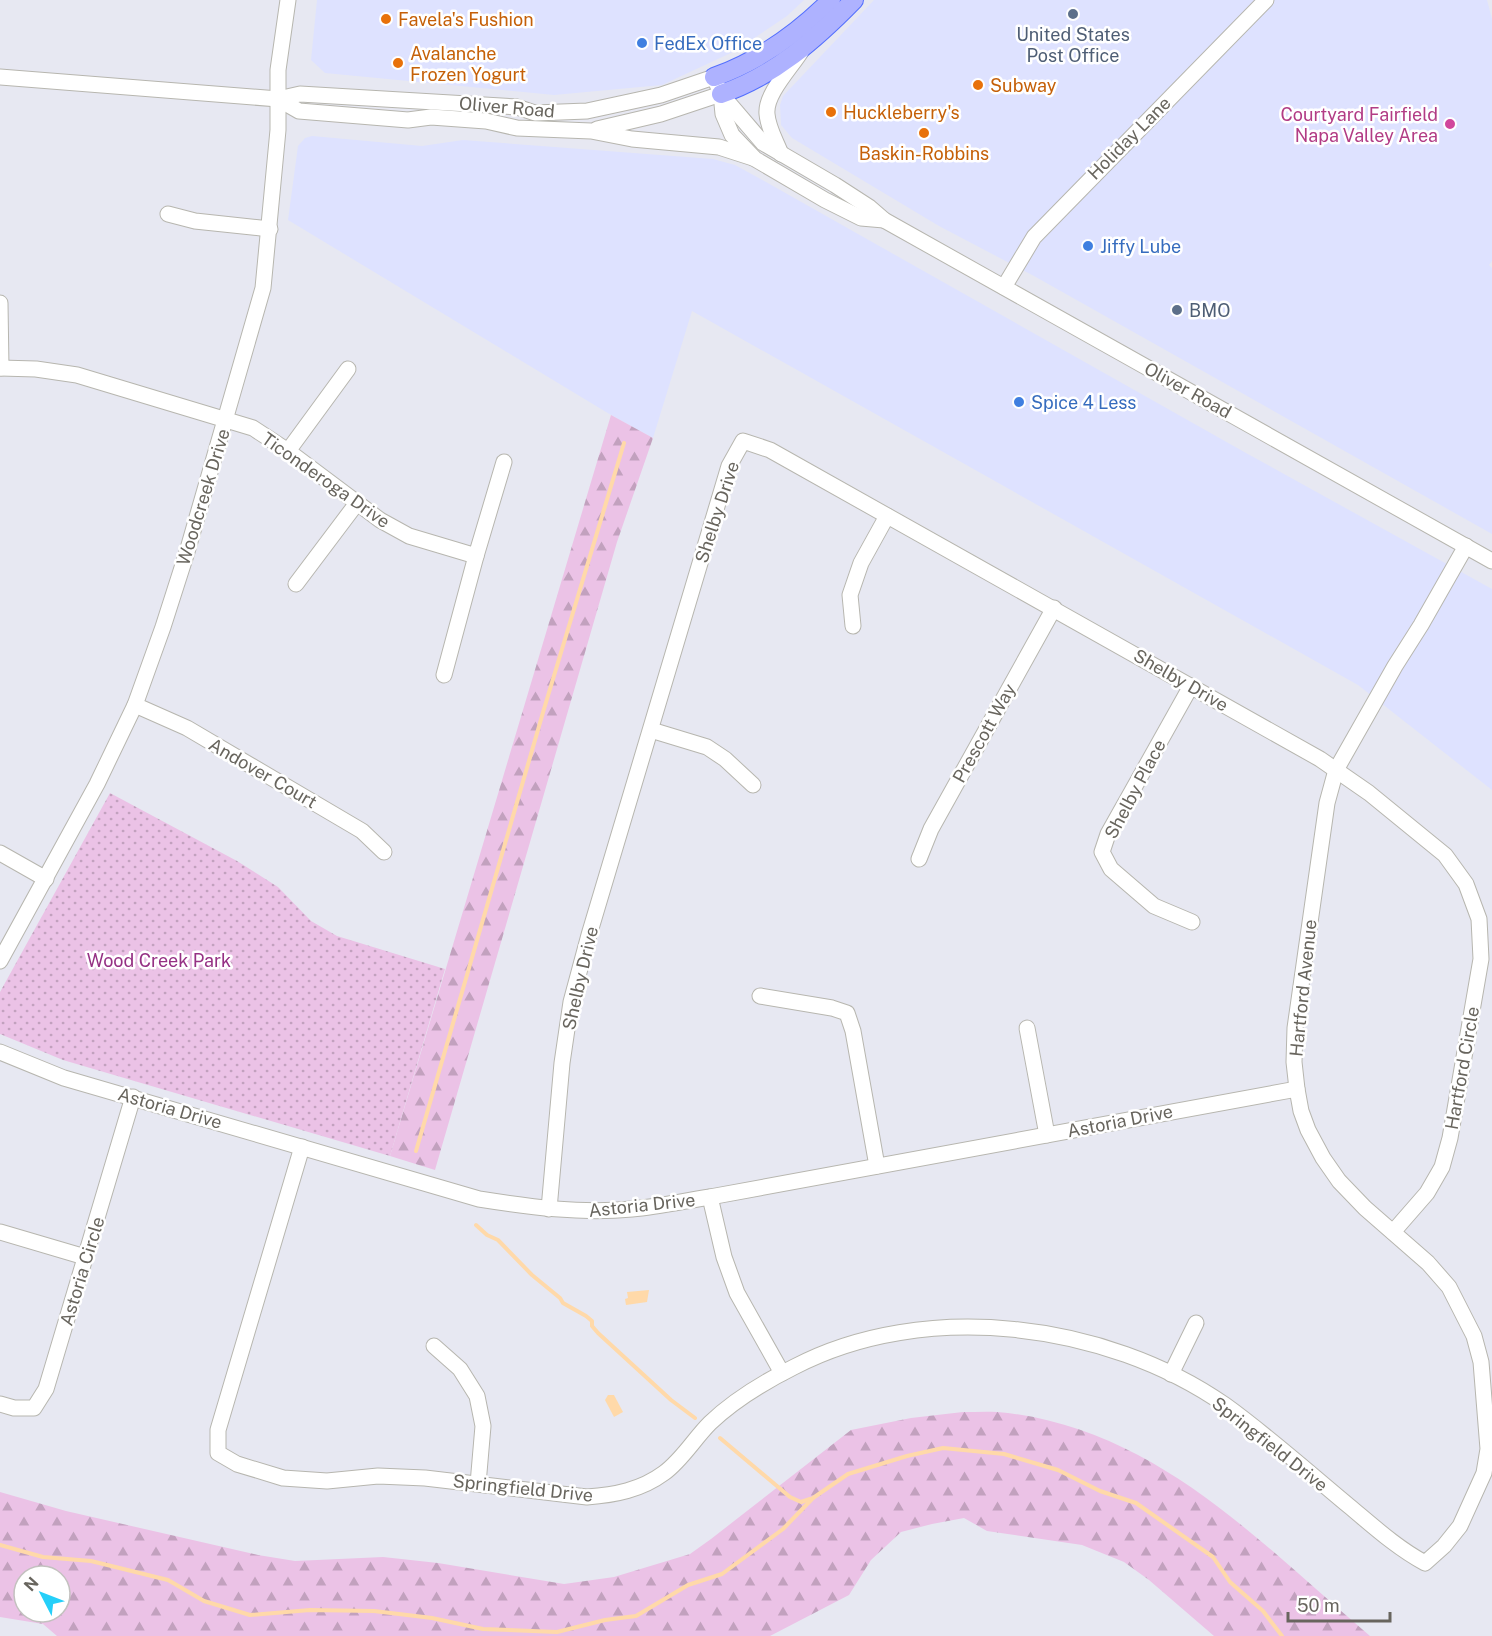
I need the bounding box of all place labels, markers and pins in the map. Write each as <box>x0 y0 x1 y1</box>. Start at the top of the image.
marker: United States Post Office <box>1066 7 1080 21</box>
place label: Favela's Fushion <box>398 9 534 30</box>
marker: Favela's Fushion <box>379 12 393 26</box>
place label: United States Post Office <box>1016 24 1130 66</box>
place label: FedEx Office <box>654 33 762 54</box>
marker: FedEx Office <box>635 36 649 50</box>
place label: Avalanche Frozen Yogurt <box>410 43 526 85</box>
marker: Avalanche Frozen Yogurt <box>391 56 405 70</box>
place label: Subway <box>990 75 1057 96</box>
marker: Subway <box>971 78 985 92</box>
place label: Huckleberry's <box>843 102 960 123</box>
place label: Courtyard Fairfield Napa Valley Area <box>1280 104 1438 146</box>
marker: Huckleberry's <box>824 105 838 119</box>
marker: Courtyard Fairfield Napa Valley Area <box>1443 117 1457 131</box>
marker: Baskin-Robbins <box>917 126 931 140</box>
place label: Baskin-Robbins <box>859 143 989 164</box>
place label: Jiffy Lube <box>1100 236 1181 257</box>
marker: Jiffy Lube <box>1081 239 1095 253</box>
place label: BMO <box>1189 300 1230 321</box>
marker: BMO <box>1170 303 1184 317</box>
place label: Spice 4 Less <box>1031 392 1136 413</box>
marker: Spice 4 Less <box>1012 395 1026 409</box>

